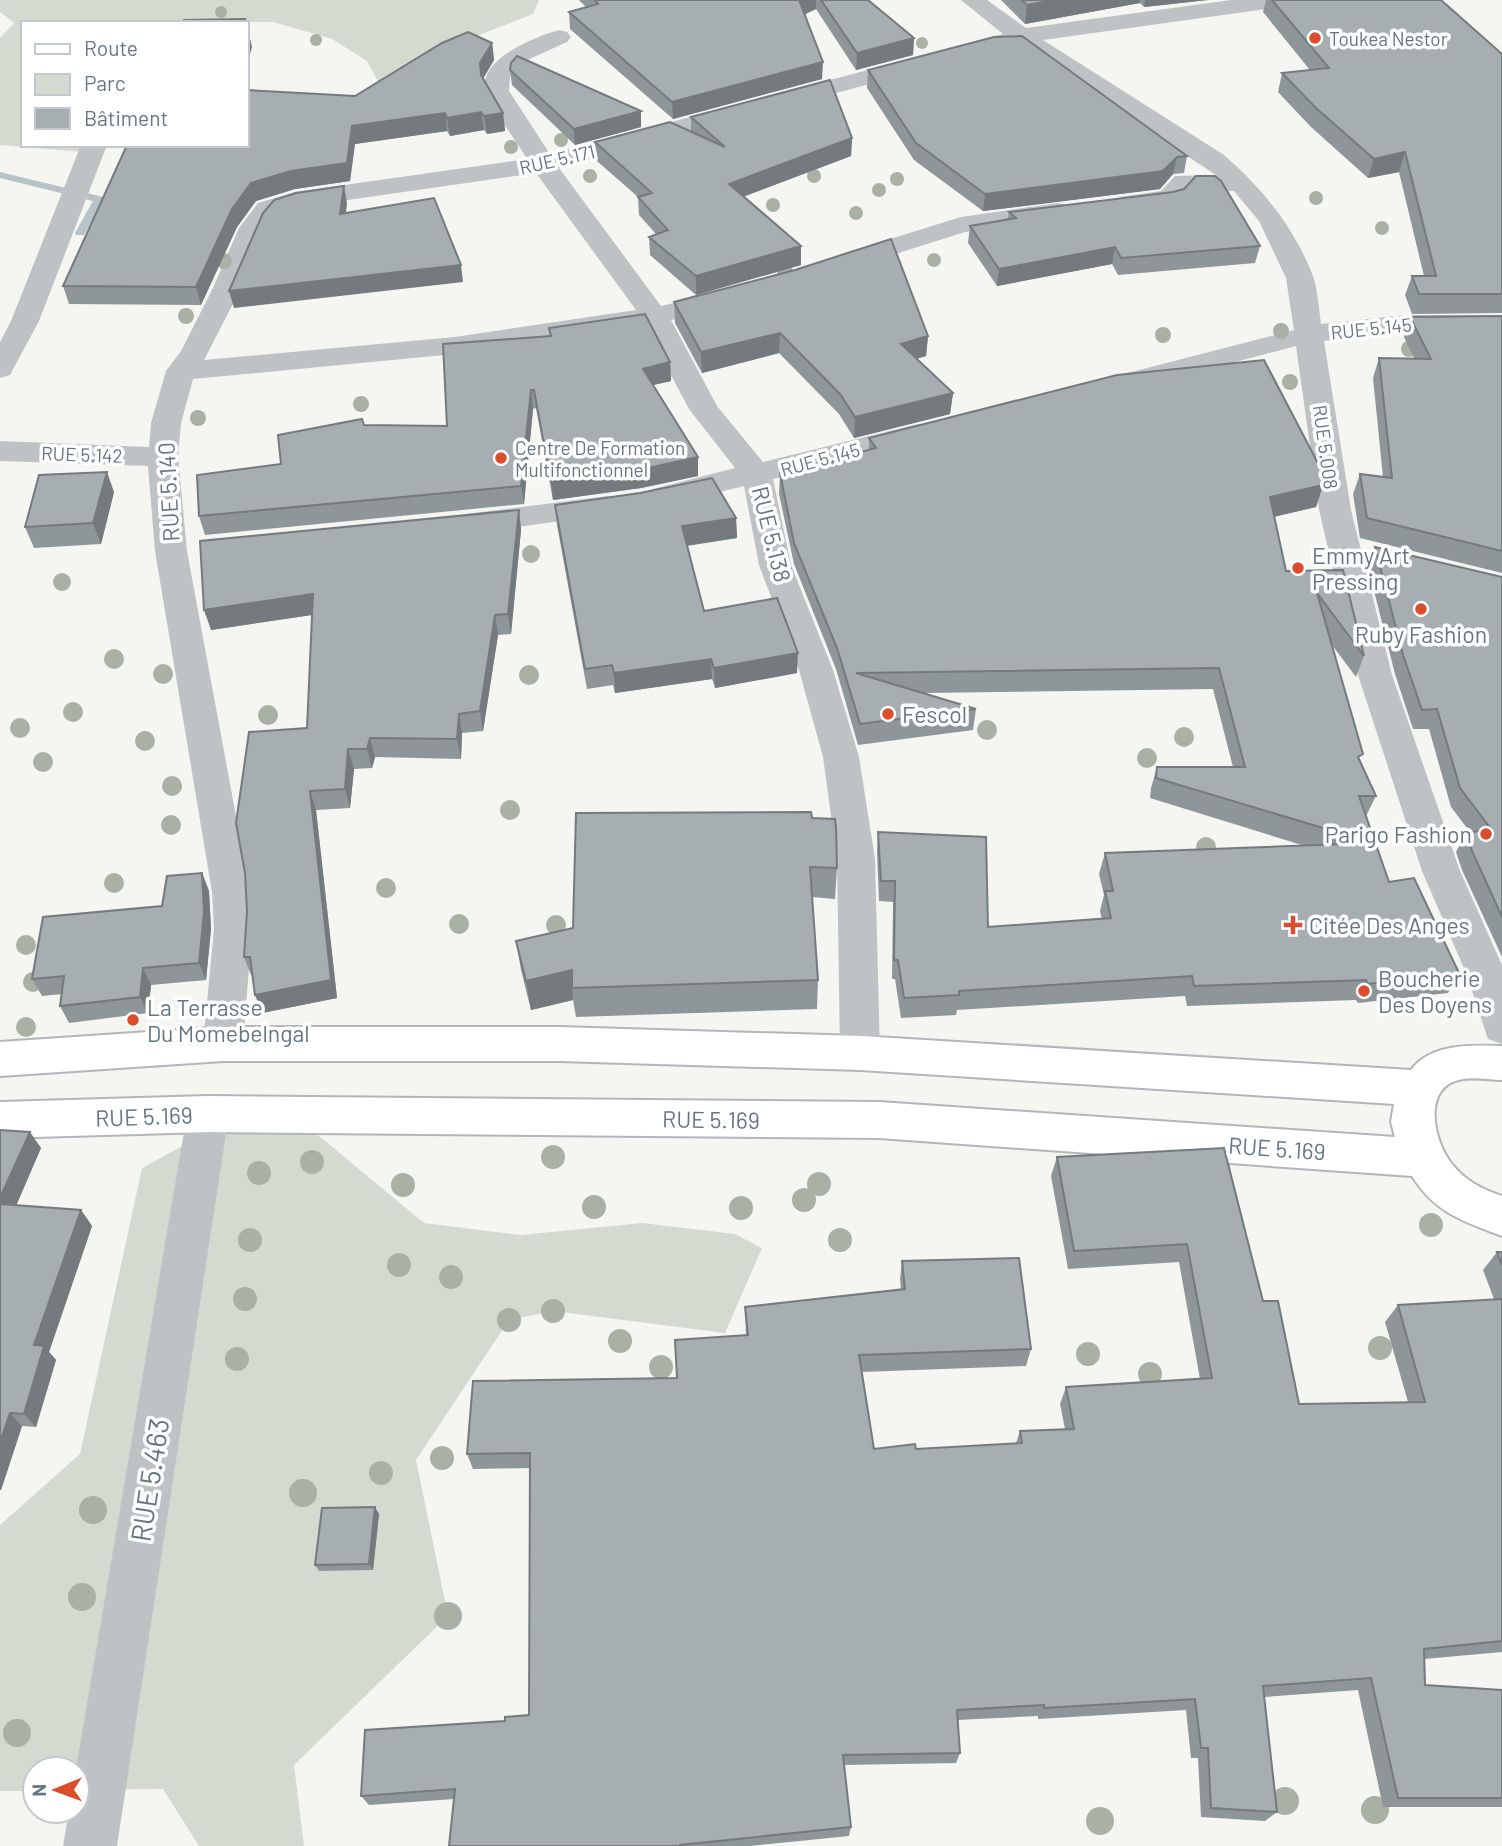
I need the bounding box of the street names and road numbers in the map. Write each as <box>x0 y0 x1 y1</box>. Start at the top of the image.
street label: RUE 5.171 <box>517 139 597 179</box>
street label: RUE 5.145 <box>1329 312 1413 344</box>
street label: RUE 5.008 <box>1309 403 1343 491</box>
street label: RUE 5.145 <box>778 437 862 481</box>
street label: RUE 5.142 <box>41 441 123 467</box>
street label: RUE 5.140 <box>151 442 185 542</box>
street label: RUE 5.138 <box>747 483 797 585</box>
street label: RUE 5.169 <box>95 1100 193 1132</box>
street label: RUE 5.169 <box>662 1104 760 1134</box>
street label: RUE 5.169 <box>1227 1131 1327 1165</box>
street label: RUE 5.463 <box>122 1416 176 1544</box>

